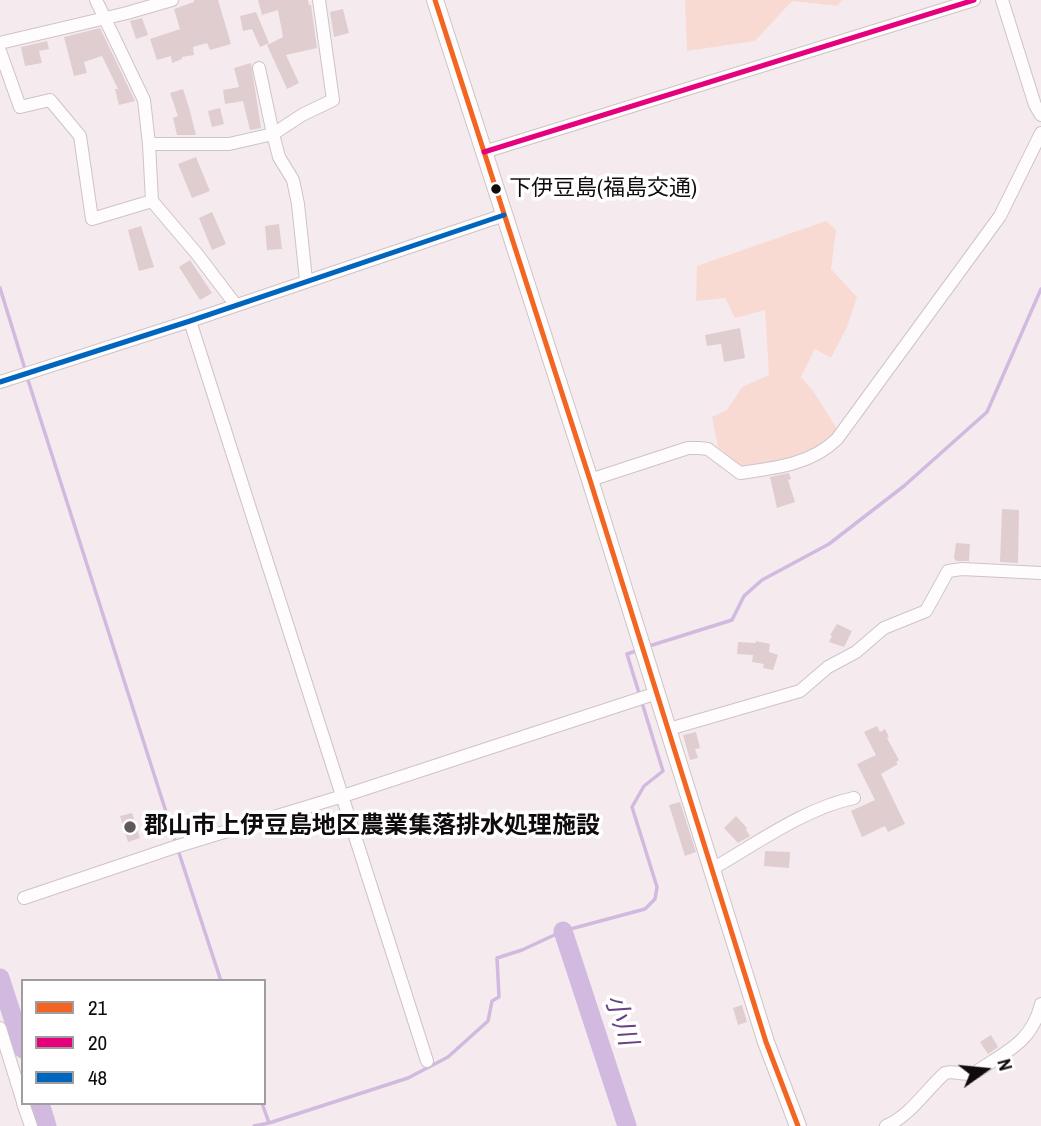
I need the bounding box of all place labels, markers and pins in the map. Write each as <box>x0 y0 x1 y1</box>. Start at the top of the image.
place label: 下伊豆島(福島交通) <box>509 176 697 202</box>
marker: 下伊豆島(福島交通) <box>489 182 503 196</box>
place label: 郡山市上伊豆島地区農業集落排水処理施設 <box>144 813 600 841</box>
marker: 郡山市上伊豆島地区農業集落排水処理施設 <box>122 819 138 835</box>

